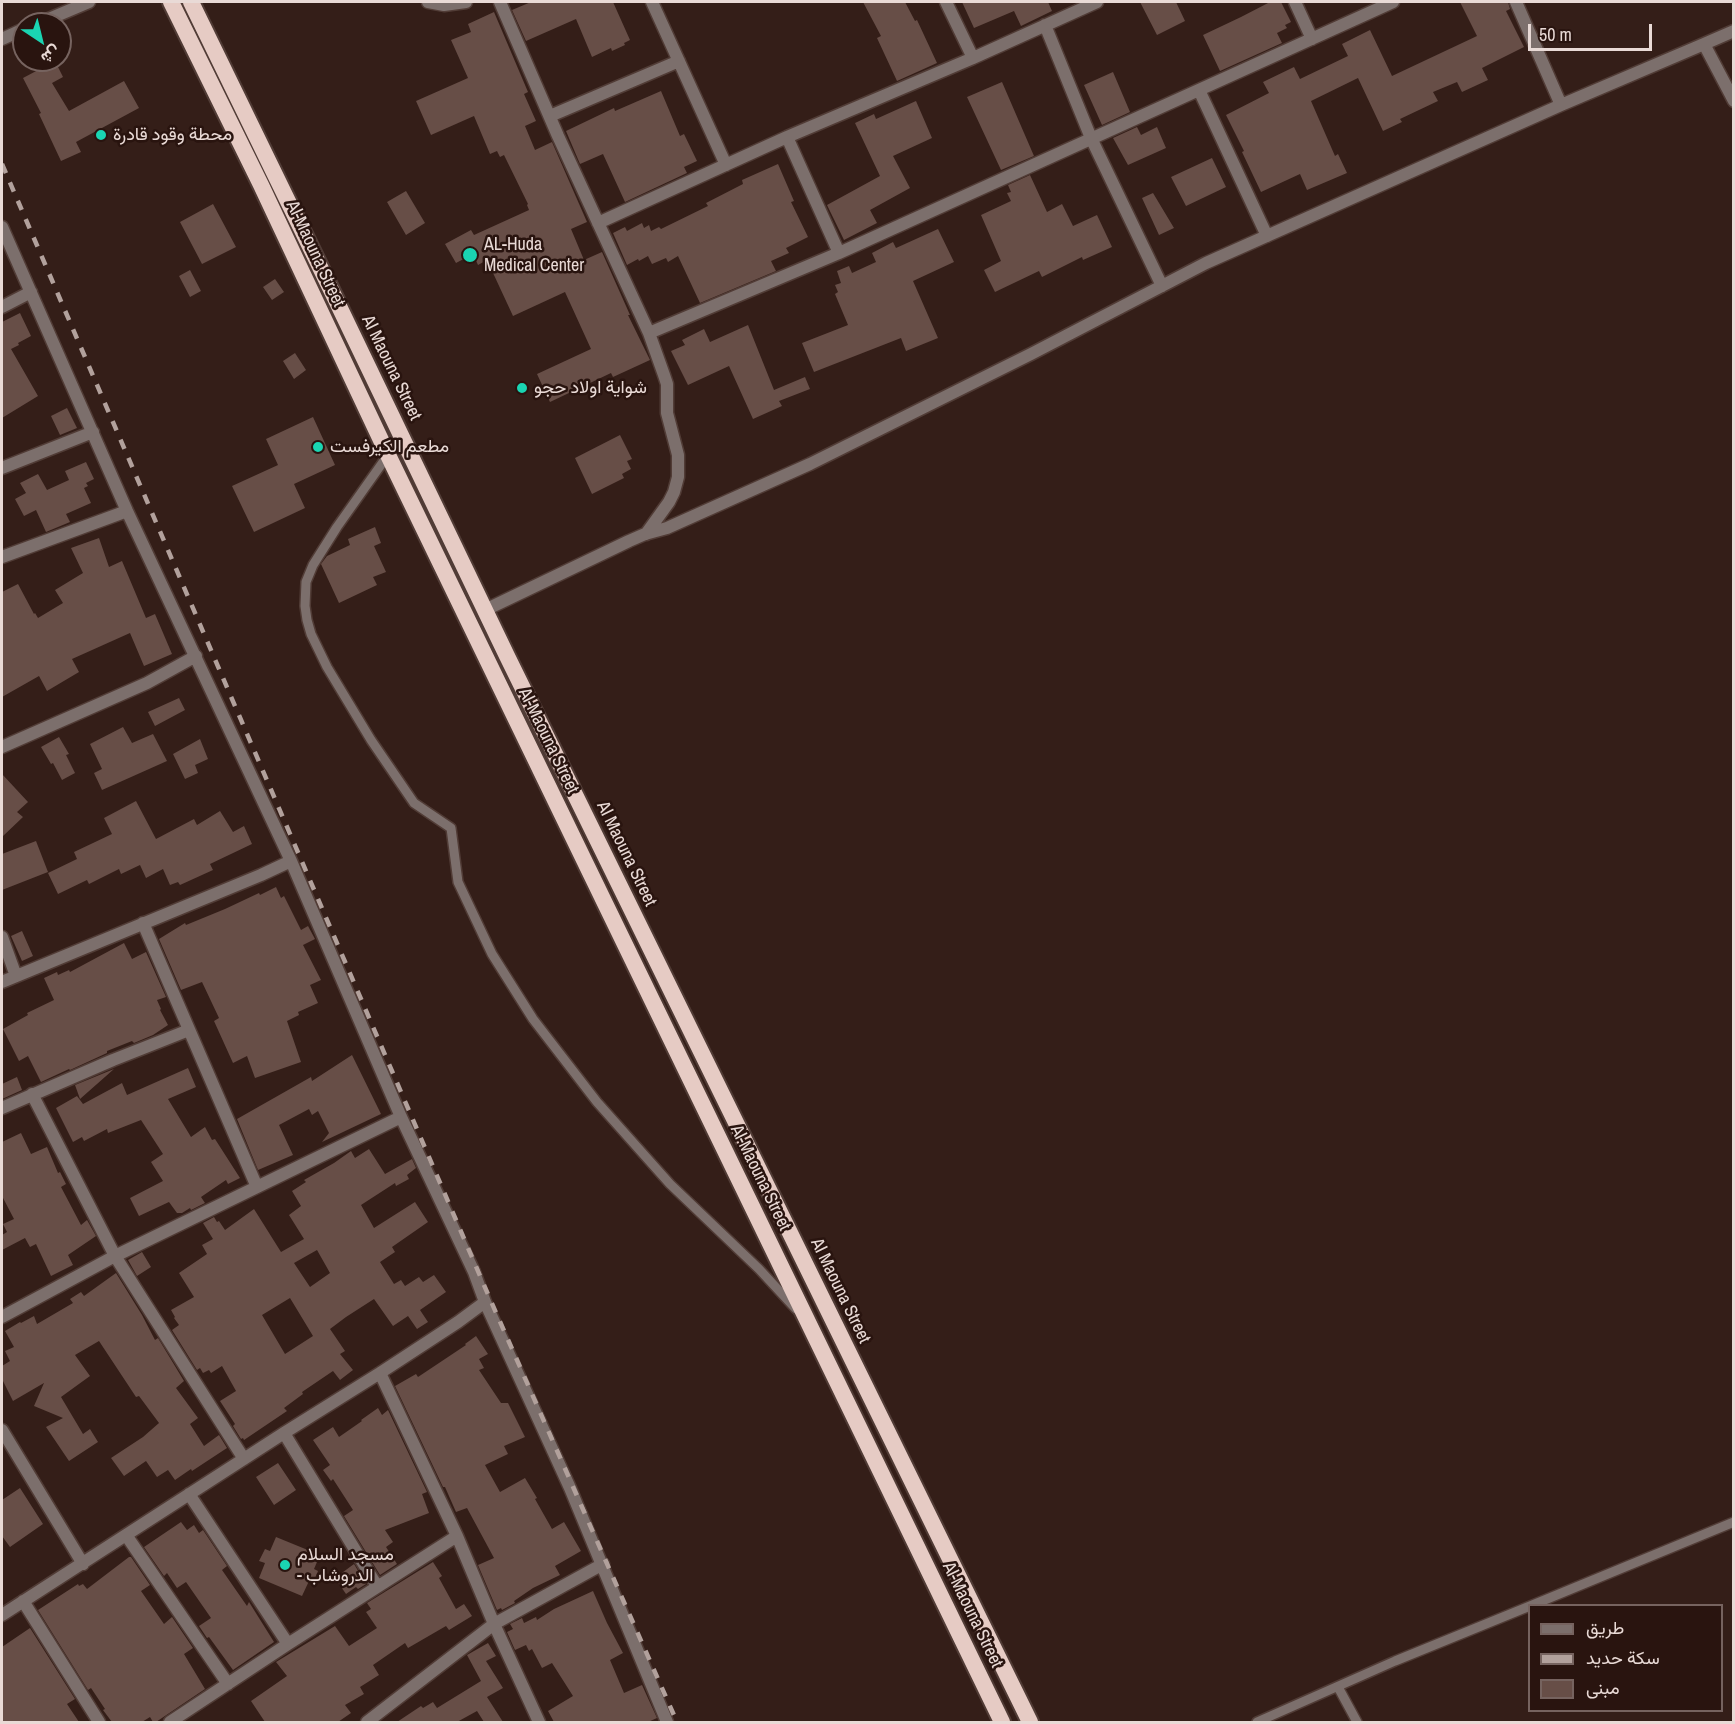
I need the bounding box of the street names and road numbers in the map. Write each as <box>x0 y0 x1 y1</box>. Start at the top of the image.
street label: Al-Maouna Street <box>281 197 349 311</box>
street label: Al Maouna Street <box>356 312 426 424</box>
street label: Al-Maouna Street <box>513 685 583 797</box>
street label: Al Maouna Street <box>591 798 661 910</box>
street label: Al-Maouna Street <box>725 1122 795 1234</box>
street label: Al Maouna Street <box>805 1235 875 1347</box>
street label: Al-Maouna Street <box>937 1559 1007 1671</box>

